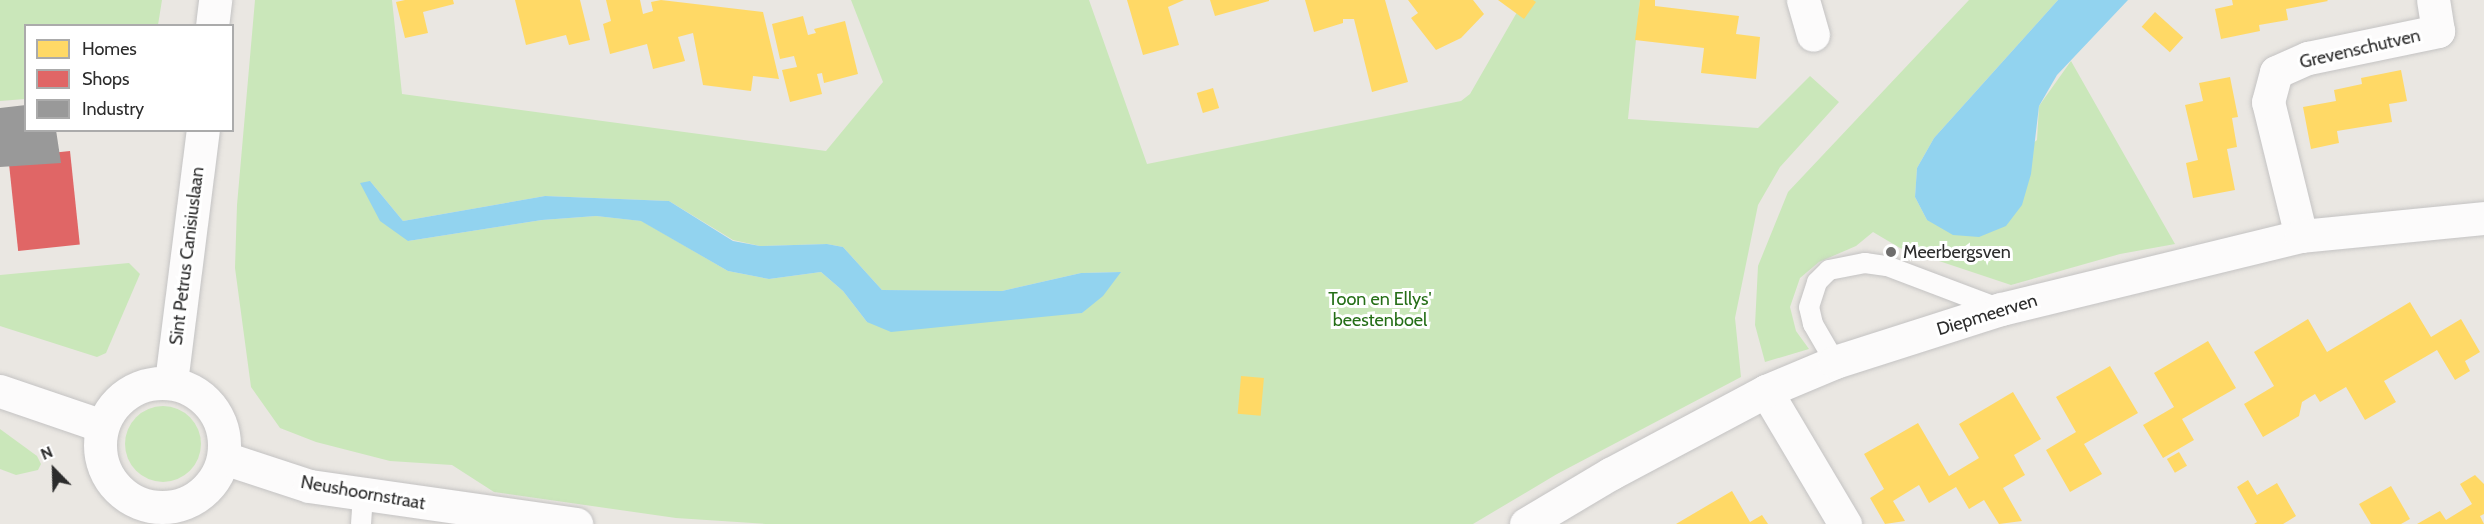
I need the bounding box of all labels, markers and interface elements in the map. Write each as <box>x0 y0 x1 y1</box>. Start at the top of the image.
legend <box>24 24 234 132</box>
street label: Grevenschutven <box>2297 25 2423 73</box>
text: Homes <box>82 38 137 60</box>
text: Shops <box>82 68 130 90</box>
text: Industry <box>82 98 144 120</box>
street label: Sint Petrus Canisiuslaan <box>165 166 209 346</box>
place label: Meerbergsven <box>1903 241 2011 263</box>
marker: Meerbergsven <box>1884 245 1898 259</box>
park label: Toon en Ellys' beestenboel <box>1328 289 1432 332</box>
street label: Diepmeerven <box>1934 289 2040 341</box>
north arrow <box>24 440 84 500</box>
text: N <box>38 442 56 464</box>
street label: Neushoornstraat <box>299 471 427 515</box>

